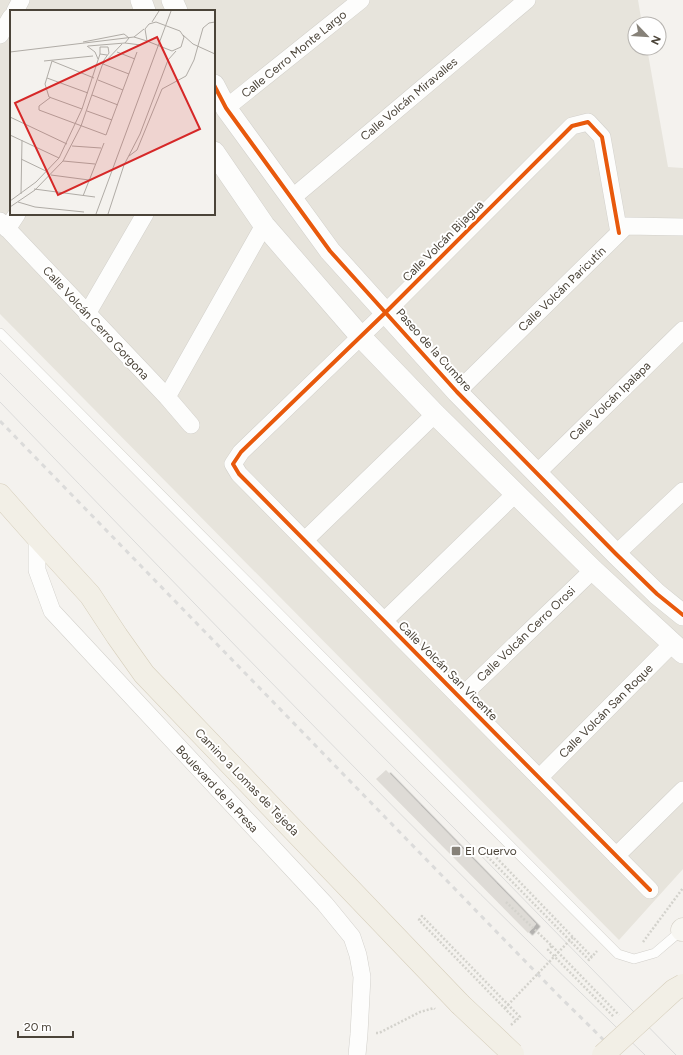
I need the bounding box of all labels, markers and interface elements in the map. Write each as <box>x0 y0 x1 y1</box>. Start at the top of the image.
street label: Calle Cerro Monte Largo <box>239 7 349 101</box>
inset map <box>10 10 215 215</box>
north arrow <box>627 16 667 56</box>
text: N <box>648 33 663 47</box>
street label: Calle Volcán Miravalles <box>358 54 461 144</box>
street label: Calle Volcán Bijagua <box>400 198 486 284</box>
street label: Calle Volcán Paricutín <box>515 243 609 334</box>
street label: Calle Volcán Cerro Gorgona <box>40 264 152 382</box>
street label: Paseo de la Cumbre <box>393 306 475 395</box>
street label: Calle Volcán Ipalapa <box>566 359 654 443</box>
street label: Calle Volcán Cerro Orosi <box>474 583 578 685</box>
street label: Calle Volcán San Vicente <box>396 619 501 724</box>
street label: Calle Volcán San Roque <box>556 661 656 761</box>
street label: Camino a Lomas de Tejeda <box>192 726 302 838</box>
street label: Boulevard de la Presa <box>173 743 261 835</box>
place label: El Cuervo <box>465 844 517 858</box>
marker: El Cuervo <box>450 845 462 857</box>
scale bar <box>18 1013 73 1039</box>
text: 20 m <box>24 1020 52 1034</box>

